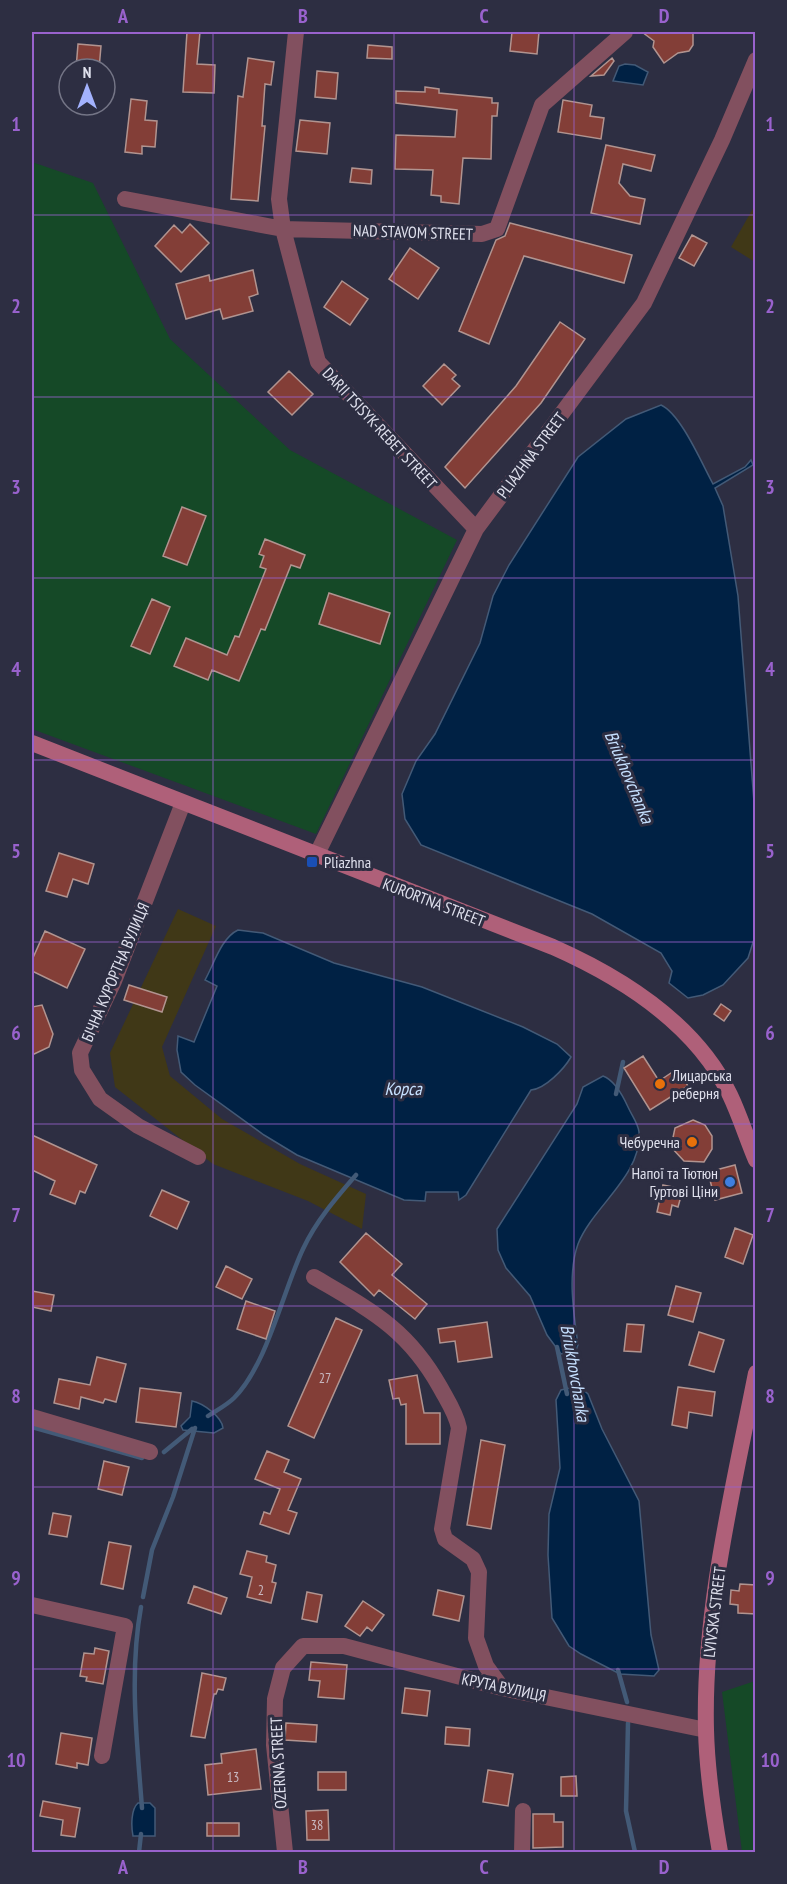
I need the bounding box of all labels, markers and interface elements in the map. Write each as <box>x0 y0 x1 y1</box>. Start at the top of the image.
text: A <box>117 3 129 29</box>
text: B <box>298 3 308 29</box>
text: C <box>479 3 489 29</box>
text: D <box>659 3 670 29</box>
north arrow <box>57 57 117 117</box>
text: N <box>83 62 91 82</box>
text: 1 <box>11 111 21 137</box>
text: 1 <box>765 111 775 137</box>
street label: NAD STAVOM STREET <box>353 220 473 244</box>
text: 2 <box>11 293 21 319</box>
text: 2 <box>765 293 775 319</box>
street label: DARII TSISYK-REBET STREET <box>319 363 441 493</box>
street label: PLIAZHNA STREET <box>492 408 570 502</box>
text: 3 <box>11 474 21 500</box>
text: 3 <box>765 474 775 500</box>
text: 4 <box>11 656 21 682</box>
text: 4 <box>765 656 775 682</box>
water label: Briukhovchanka <box>600 727 660 827</box>
text: 5 <box>11 838 21 864</box>
text: 5 <box>765 838 775 864</box>
place label: Pliazhna <box>324 852 371 872</box>
marker: Pliazhna <box>305 855 319 869</box>
street label: KURORTNA STREET <box>380 873 488 931</box>
street label: БІЧНА КУРОРТНА ВУЛИЦЯ <box>77 899 153 1045</box>
text: 6 <box>11 1020 21 1046</box>
text: 6 <box>765 1020 775 1046</box>
place label: Лицарська реберня <box>671 1065 732 1103</box>
water label: Корса <box>384 1077 422 1100</box>
marker: Лицарська реберня <box>653 1077 667 1091</box>
place label: Чебуречна <box>620 1132 680 1152</box>
marker: Чебуречна <box>685 1135 699 1149</box>
place label: Напої та Тютюн Гуртові Ціни <box>631 1163 718 1201</box>
marker: Напої та Тютюн Гуртові Ціни <box>723 1175 737 1189</box>
text: 7 <box>11 1202 21 1228</box>
text: 7 <box>765 1202 775 1228</box>
water label: Briukhovchanka <box>556 1323 595 1424</box>
house number: 27 <box>319 1369 331 1387</box>
text: 8 <box>11 1383 21 1409</box>
text: 8 <box>765 1383 775 1409</box>
text: 9 <box>11 1565 21 1591</box>
text: 9 <box>765 1565 775 1591</box>
street label: LVIVSKA STREET <box>699 1566 729 1658</box>
house number: 2 <box>258 1581 264 1599</box>
street label: КРУТА ВУЛИЦЯ <box>460 1668 548 1706</box>
street label: OZERNA STREET <box>266 1717 290 1809</box>
text: 10 <box>6 1747 26 1773</box>
text: 10 <box>760 1747 780 1773</box>
house number: 13 <box>227 1768 239 1786</box>
house number: 38 <box>311 1816 323 1834</box>
text: A <box>117 1854 129 1880</box>
text: B <box>298 1854 308 1880</box>
text: C <box>479 1854 489 1880</box>
text: D <box>659 1854 670 1880</box>

